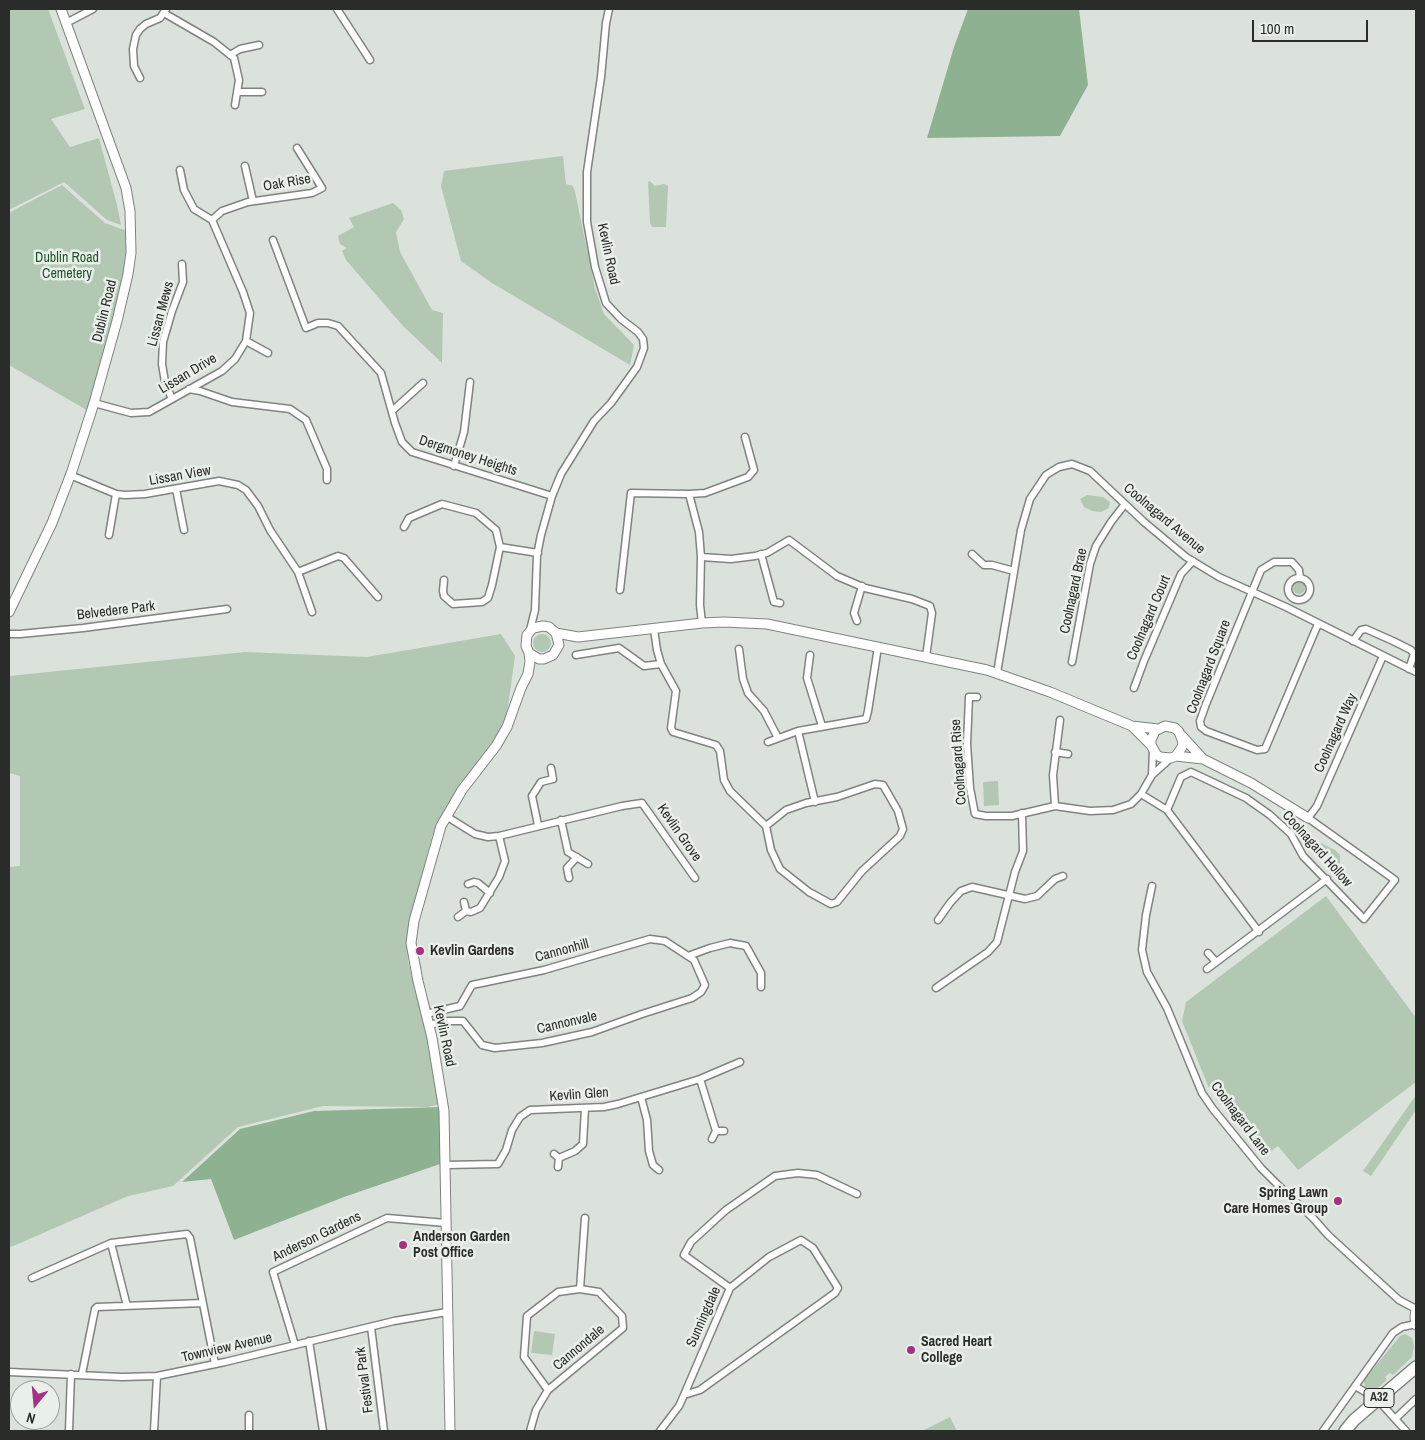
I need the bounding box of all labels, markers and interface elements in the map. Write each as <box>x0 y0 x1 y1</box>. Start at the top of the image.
scale bar <box>1255 10 1371 42</box>
text: 100 m <box>1260 18 1294 39</box>
street label: Oak Rise <box>262 171 312 195</box>
street label: Kevlin Road <box>593 222 623 286</box>
park label: Dublin Road Cemetery <box>35 250 99 282</box>
street label: Dublin Road <box>89 278 121 344</box>
street label: Lissan Mews <box>144 279 178 349</box>
street label: Lissan Drive <box>156 350 220 398</box>
street label: Dergmoney Heights <box>417 432 519 480</box>
street label: Lissan View <box>148 462 212 490</box>
street label: Coolnagard Avenue <box>1120 480 1208 558</box>
street label: Coolnagard Brae <box>1057 547 1091 635</box>
street label: Coolnagard Court <box>1124 573 1174 663</box>
street label: Belvedere Park <box>76 598 156 624</box>
street label: Coolnagard Square <box>1183 618 1235 716</box>
street label: Coolnagard Way <box>1311 691 1361 775</box>
street label: Coolnagard Rise <box>948 718 970 806</box>
street label: Kevlin Grove <box>653 801 705 865</box>
street label: Coolnagard Hollow <box>1278 807 1356 891</box>
street label: Cannonhill <box>533 936 591 966</box>
place label: Kevlin Gardens <box>430 943 514 959</box>
marker: Kevlin Gardens <box>414 945 426 957</box>
street label: Kevlin Road <box>429 1004 459 1068</box>
street label: Cannonvale <box>535 1008 599 1038</box>
street label: Coolnagard Lane <box>1207 1079 1273 1159</box>
street label: Kevlin Glen <box>549 1085 609 1105</box>
place label: Spring Lawn Care Homes Group <box>1223 1185 1328 1218</box>
marker: Spring Lawn Care Homes Group <box>1332 1195 1344 1207</box>
street label: Anderson Gardens <box>270 1208 364 1266</box>
place label: Anderson Garden Post Office <box>413 1229 510 1262</box>
marker: Anderson Garden Post Office <box>397 1239 409 1251</box>
street label: Sunningdale <box>683 1284 725 1350</box>
street label: Cannondale <box>550 1322 608 1374</box>
street label: Townview Avenue <box>180 1329 274 1367</box>
place label: Sacred Heart College <box>921 1334 992 1366</box>
marker: Sacred Heart College <box>905 1344 917 1356</box>
street label: Festival Park <box>353 1346 377 1414</box>
north arrow <box>10 1380 60 1430</box>
road number: A32 <box>1364 1389 1394 1408</box>
text: N <box>24 1409 38 1428</box>

